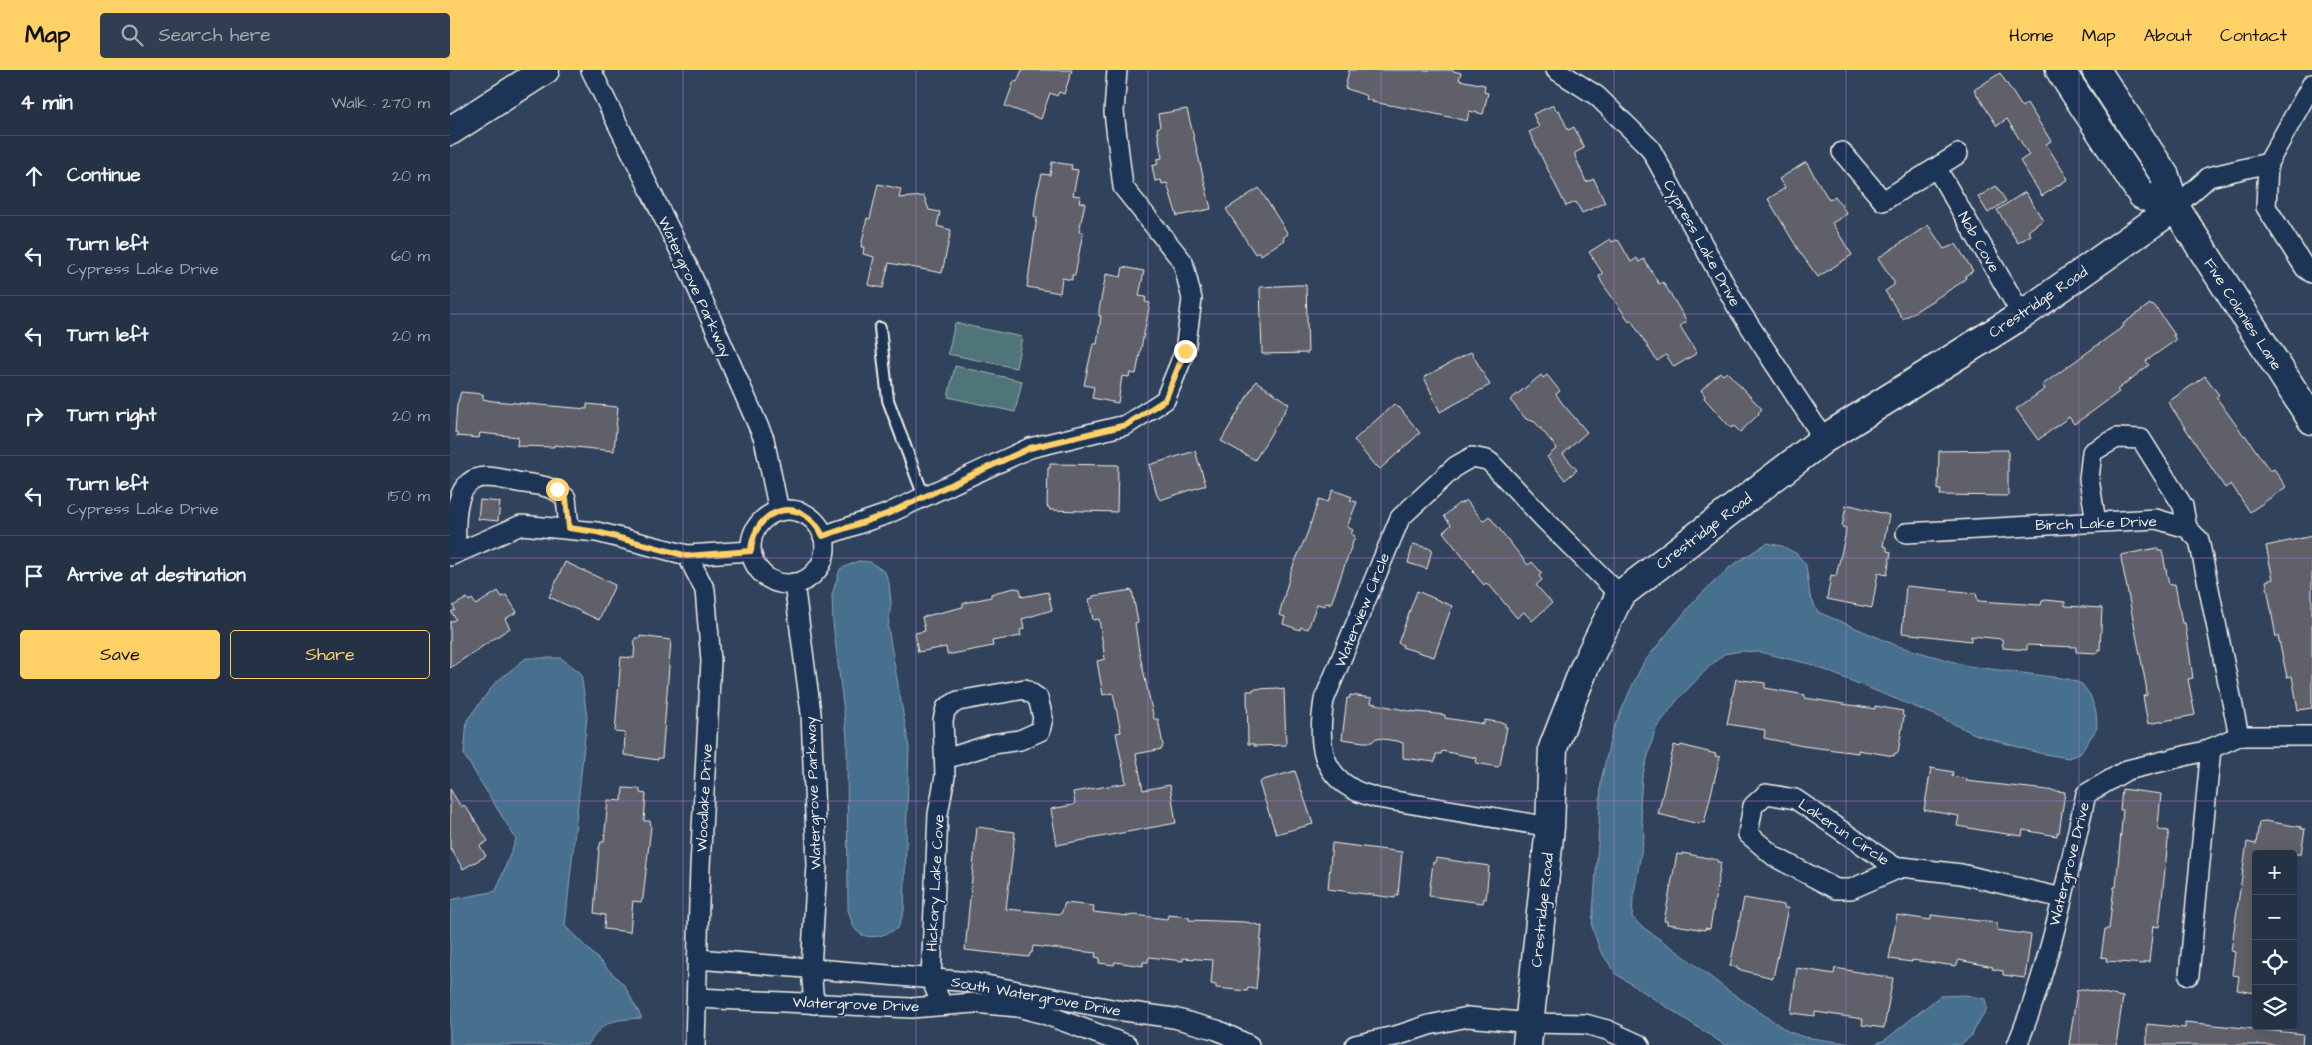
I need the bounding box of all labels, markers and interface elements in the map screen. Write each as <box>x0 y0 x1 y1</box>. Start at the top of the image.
search box <box>100 13 450 58</box>
text: Map <box>25 18 70 52</box>
icon: search <box>118 21 146 49</box>
text: Search here <box>158 22 271 49</box>
text: Home <box>2009 23 2054 48</box>
text: Map <box>2082 23 2116 48</box>
text: About <box>2144 23 2192 48</box>
text: Contact <box>2220 23 2287 48</box>
text: 4 min <box>20 88 73 117</box>
text: Walk · 270 m <box>331 92 430 114</box>
icon: ahead <box>20 162 48 190</box>
text: Continue <box>67 162 141 189</box>
text: 20 m <box>392 165 430 187</box>
street label: Cypress Lake Drive <box>1657 176 1745 311</box>
street label: Nob Cove <box>1953 208 2004 277</box>
street label: Watergrove Parkway <box>652 213 736 362</box>
text: Turn left <box>67 231 148 258</box>
icon: left <box>20 242 48 270</box>
text: 60 m <box>391 245 430 267</box>
street label: Five Colonies Lane <box>2199 254 2287 374</box>
text: Cypress Lake Drive <box>67 258 219 280</box>
street label: Crestridge Road <box>1985 261 2093 344</box>
icon: left <box>20 322 48 350</box>
text: Turn left <box>67 322 148 349</box>
text: 20 m <box>392 325 430 347</box>
route end <box>1174 340 1197 363</box>
icon: right <box>20 402 48 430</box>
text: Turn right <box>67 402 156 429</box>
text: 20 m <box>392 405 430 427</box>
text: Turn left <box>67 471 148 498</box>
route start <box>546 478 569 501</box>
icon: left <box>20 482 48 510</box>
text: 150 m <box>388 485 430 507</box>
street label: Crestridge Road <box>1652 488 1757 575</box>
text: Cypress Lake Drive <box>67 498 219 520</box>
street label: Birch Lake Drive <box>2035 511 2157 536</box>
street label: Waterview Circle <box>1330 550 1395 671</box>
icon: arrive <box>20 562 48 590</box>
text: Arrive at destination <box>67 562 246 589</box>
button: Save <box>20 630 220 679</box>
button: Share <box>230 630 430 679</box>
street label: Watergrove Parkway <box>800 716 828 870</box>
street label: Woodlake Drive <box>691 743 718 853</box>
street label: Lakerun Circle <box>1794 794 1893 871</box>
street label: Watergrove Drive <box>2044 800 2096 928</box>
street label: Hickory Lake Cove <box>921 814 951 952</box>
map controls <box>2252 850 2297 1030</box>
button: + <box>2252 850 2297 895</box>
street label: Crestridge Road <box>1526 851 1560 969</box>
button: − <box>2252 895 2297 940</box>
button: locate <box>2252 940 2297 985</box>
street label: South Watergrove Drive <box>949 971 1122 1023</box>
button: layers <box>2252 985 2297 1030</box>
street label: Watergrove Drive <box>792 992 920 1018</box>

